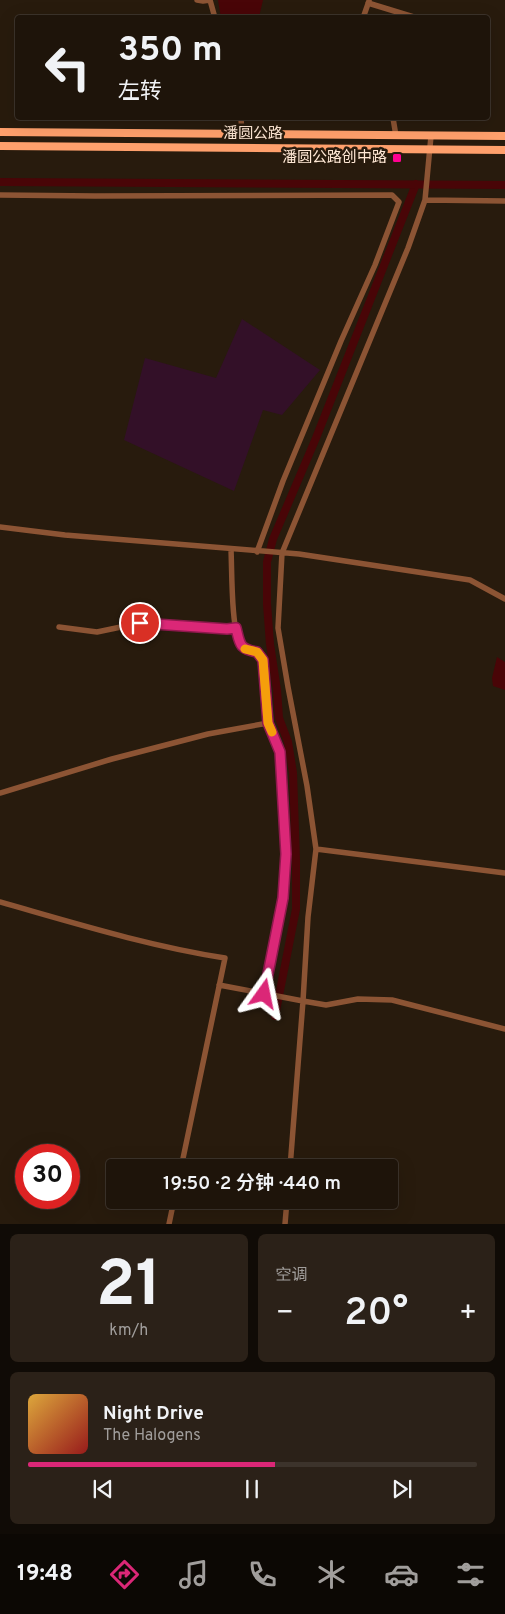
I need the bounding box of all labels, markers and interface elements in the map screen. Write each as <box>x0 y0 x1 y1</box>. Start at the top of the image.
text: 350 m <box>118 29 223 73</box>
icon: left <box>35 35 100 100</box>
text: 左转 <box>118 79 162 106</box>
street label: 潘圆公路 <box>223 125 283 144</box>
place label: 潘圆公路创中路 <box>282 148 387 168</box>
marker: 潘圆公路创中路 <box>391 152 403 164</box>
pin <box>119 602 161 644</box>
icon: arrive <box>126 609 154 637</box>
position arrow <box>237 967 289 1019</box>
speed limit sign: 30 <box>15 1144 80 1209</box>
text: 19:50 · 2 分钟 · 440 m <box>163 1172 341 1196</box>
text: 21 <box>96 1247 162 1329</box>
text: 空调 <box>276 1266 308 1286</box>
text: 20° <box>344 1290 408 1339</box>
text: − <box>276 1296 294 1332</box>
text: + <box>459 1296 477 1332</box>
text: km/h <box>109 1321 148 1341</box>
text: Night Drive <box>103 1402 204 1426</box>
text: The Halogens <box>103 1426 201 1446</box>
icon: previous <box>89 1475 117 1503</box>
icon: pause <box>238 1475 266 1503</box>
icon: next <box>388 1475 416 1503</box>
icon: directions <box>107 1557 142 1592</box>
icon: music <box>176 1557 211 1592</box>
icon: phone <box>245 1557 280 1592</box>
icon: climate <box>314 1557 349 1592</box>
icon: car <box>384 1557 419 1592</box>
icon: filters <box>453 1557 488 1592</box>
text: 19:48 <box>17 1561 73 1588</box>

